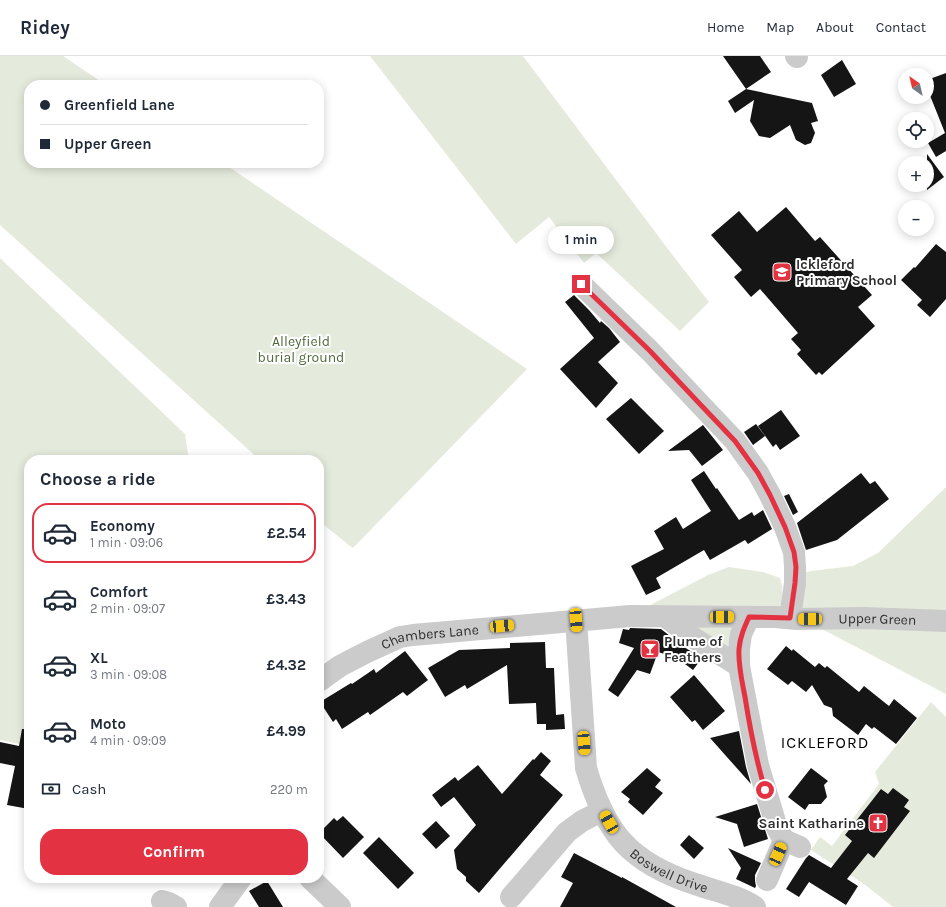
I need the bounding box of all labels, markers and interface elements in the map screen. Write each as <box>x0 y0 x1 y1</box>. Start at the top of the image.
text: Ridey <box>20 17 70 39</box>
text: Home <box>707 19 744 36</box>
text: Map <box>766 19 794 36</box>
text: About <box>816 19 854 36</box>
text: Contact <box>876 19 926 36</box>
north arrow <box>898 68 934 104</box>
map controls <box>898 68 934 236</box>
text: Greenfield Lane <box>64 96 175 114</box>
button: locate <box>898 112 934 148</box>
text: Upper Green <box>64 135 152 153</box>
button: + <box>898 156 934 192</box>
button: − <box>898 200 934 236</box>
callout: 1 min <box>548 226 614 254</box>
text: 1 min <box>565 232 597 247</box>
place label: Ickleford Primary School <box>796 256 897 289</box>
school or university icon: Ickleford Primary School <box>771 261 793 283</box>
route end <box>572 275 590 293</box>
park label: Alleyfield burial ground <box>258 333 344 366</box>
text: Choose a ride <box>40 468 155 490</box>
icon: car <box>42 515 78 551</box>
text: Economy <box>90 517 155 535</box>
text: £2.54 <box>267 524 306 542</box>
text: 1 min · 09:06 <box>90 535 163 550</box>
icon: car <box>42 581 78 617</box>
text: Comfort <box>90 583 148 601</box>
text: £3.43 <box>266 590 306 608</box>
text: 2 min · 09:07 <box>90 601 165 616</box>
car <box>569 608 583 632</box>
street label: Upper Green <box>838 610 917 628</box>
car <box>710 611 734 623</box>
car <box>798 613 822 625</box>
car <box>490 619 514 633</box>
street label: Chambers Lane <box>378 621 479 653</box>
place label: Plume of Feathers <box>664 633 723 666</box>
bar icon: Plume of Feathers <box>639 638 661 660</box>
icon: car <box>42 647 78 683</box>
text: XL <box>90 649 108 667</box>
text: £4.32 <box>266 656 306 674</box>
text: 3 min · 09:08 <box>90 667 167 682</box>
icon: car <box>42 713 78 749</box>
text: Moto <box>90 715 126 733</box>
text: £4.99 <box>267 722 306 740</box>
car <box>577 731 591 755</box>
text: 4 min · 09:09 <box>90 733 166 748</box>
district label: ICKLEFORD <box>781 733 869 752</box>
icon: cash <box>40 778 62 800</box>
text: Cash <box>72 780 106 798</box>
route start <box>756 781 774 799</box>
text: 220 m <box>270 782 308 797</box>
car <box>598 809 620 835</box>
church icon: Saint Katharine <box>867 812 889 834</box>
place label: Saint Katharine <box>758 815 864 832</box>
button: Confirm <box>40 829 308 875</box>
car <box>768 841 788 867</box>
street label: Boswell Drive <box>626 844 710 896</box>

